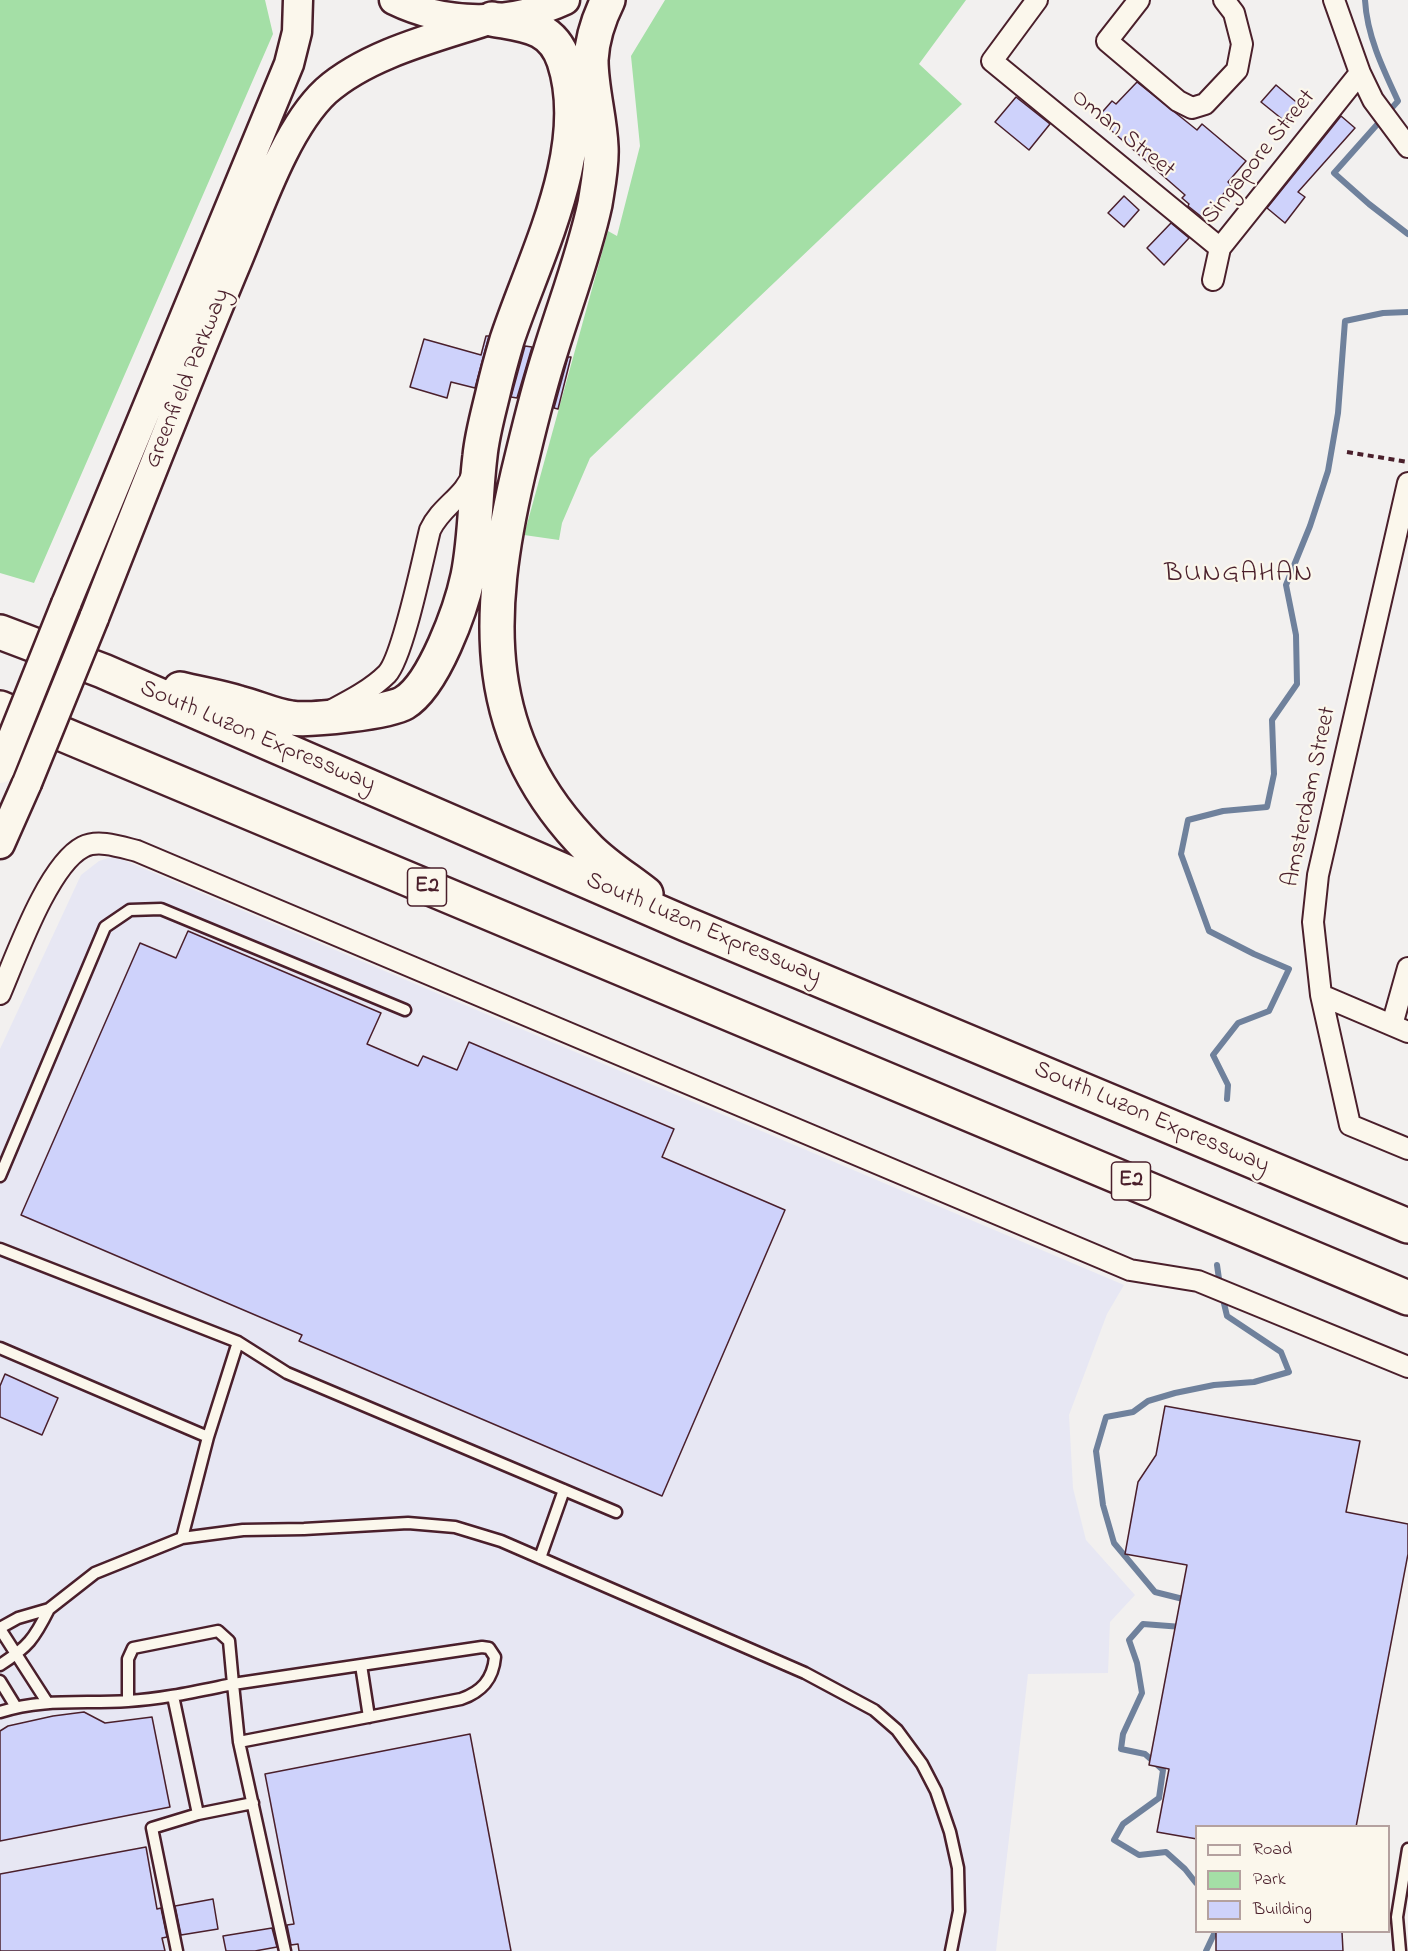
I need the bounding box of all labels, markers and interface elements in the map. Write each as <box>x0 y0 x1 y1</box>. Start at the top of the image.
street label: Oman Street <box>1064 84 1180 186</box>
street label: Singapore Street <box>1197 85 1323 231</box>
street label: Greenfield Parkway <box>140 285 238 473</box>
district label: BUNGAHAN <box>1164 560 1314 592</box>
street label: South Luzon Expressway <box>135 675 379 801</box>
street label: Amsterdam Street <box>1278 704 1344 890</box>
street label: South Luzon Expressway <box>581 867 825 993</box>
road number: E2 <box>408 868 446 906</box>
street label: South Luzon Expressway <box>1029 1056 1273 1182</box>
road number: E2 <box>1112 1162 1150 1200</box>
legend <box>1195 1825 1390 1933</box>
text: Road <box>1253 1837 1292 1863</box>
text: Park <box>1253 1867 1286 1893</box>
text: Building <box>1253 1897 1312 1923</box>

